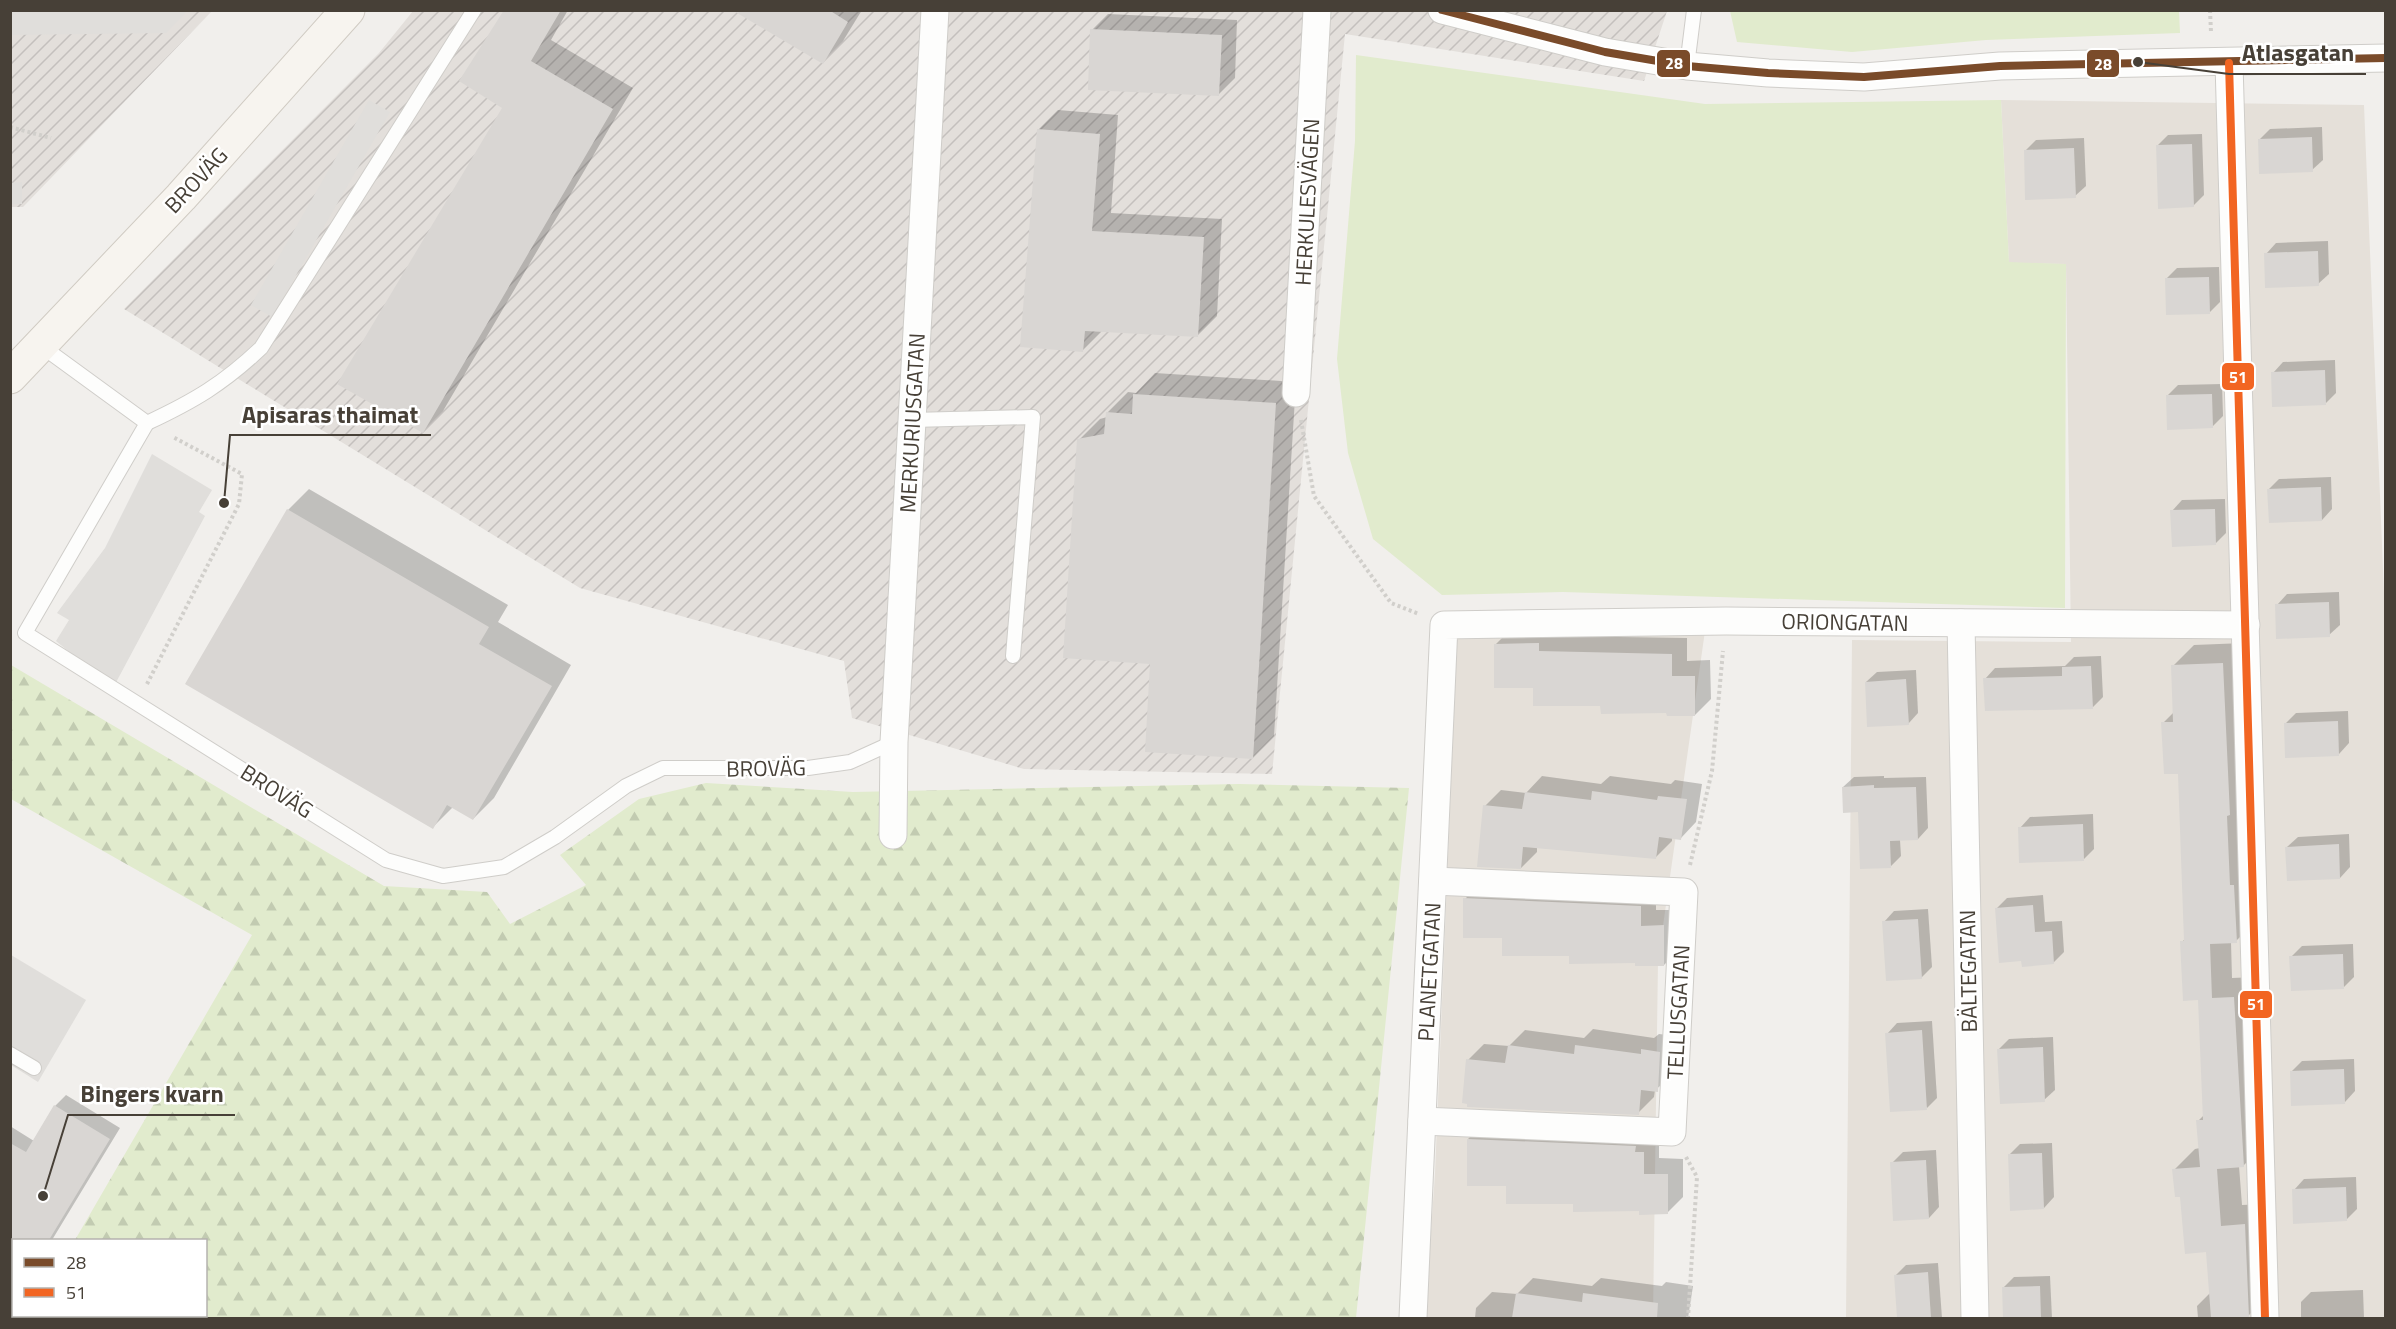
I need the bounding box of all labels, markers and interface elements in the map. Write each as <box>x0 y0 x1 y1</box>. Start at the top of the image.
callout: Atlasgatan <box>2229 32 2366 74</box>
text: Atlasgatan <box>2242 34 2354 70</box>
line badge: 28 <box>1656 49 1691 78</box>
line badge: 28 <box>2086 49 2120 78</box>
text: 28 <box>1665 51 1683 75</box>
text: 28 <box>2094 52 2112 76</box>
street label: HERKULESVÄGEN <box>1286 118 1328 286</box>
street label: BROVÄG <box>156 139 236 221</box>
street label: MERKURIUSGATAN <box>890 332 934 514</box>
line badge: 51 <box>2221 362 2255 391</box>
text: 51 <box>2229 365 2247 389</box>
callout: Apisaras thaimat <box>230 393 431 435</box>
text: Apisaras thaimat <box>242 396 419 432</box>
street label: ORIONGATAN <box>1781 604 1909 640</box>
street label: BROVÄG <box>726 750 806 786</box>
street label: BROVÄG <box>234 755 320 827</box>
street label: PLANETGATAN <box>1408 902 1450 1042</box>
street label: BÄLTEGATAN <box>1950 909 1986 1033</box>
street label: TELLUSGATAN <box>1657 944 1699 1080</box>
line badge: 51 <box>2239 990 2273 1019</box>
text: 51 <box>2247 992 2265 1016</box>
callout: Bingers kvarn <box>68 1073 235 1115</box>
text: Bingers kvarn <box>80 1075 224 1111</box>
legend <box>12 1239 207 1317</box>
text: 28 <box>66 1249 86 1276</box>
text: 51 <box>66 1279 86 1306</box>

